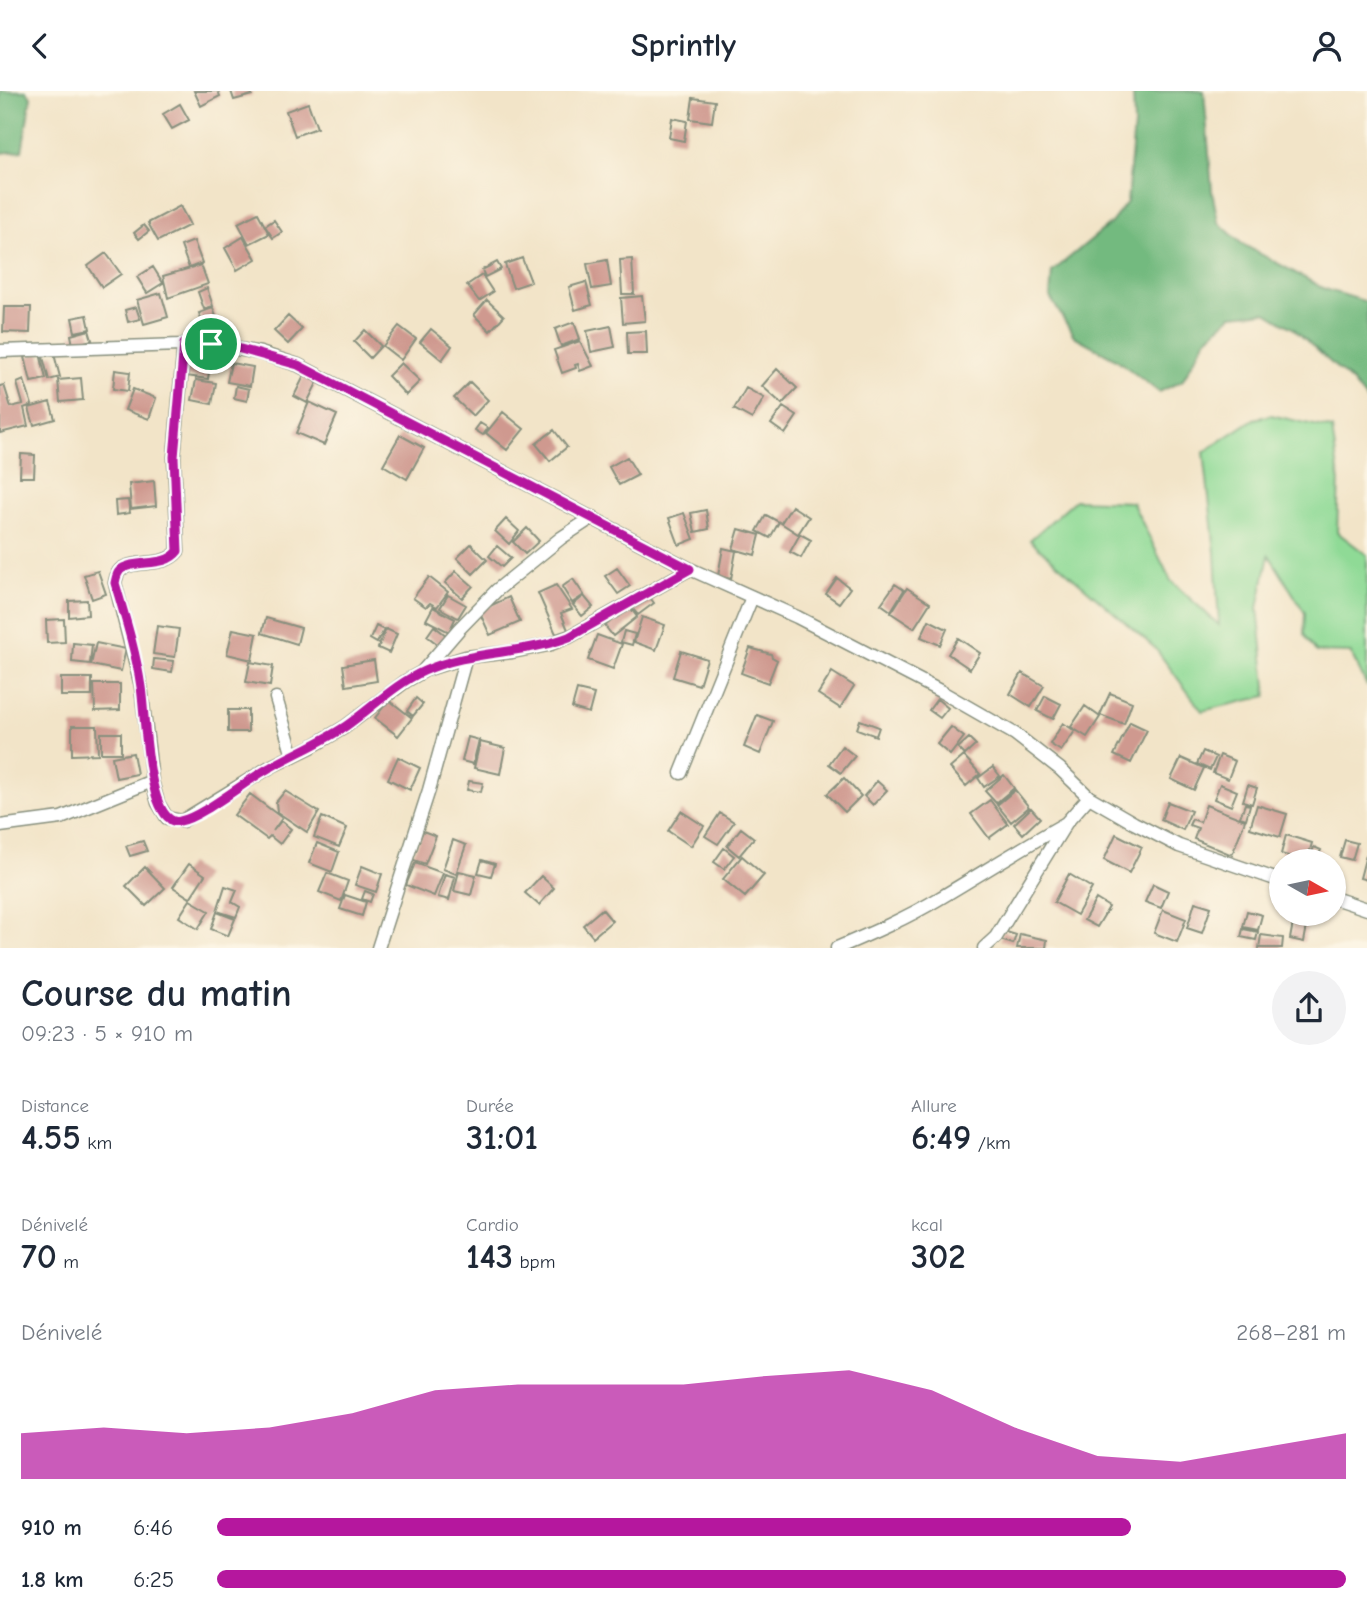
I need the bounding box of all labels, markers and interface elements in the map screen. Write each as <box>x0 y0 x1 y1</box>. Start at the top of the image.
icon: back <box>21 27 59 65</box>
text: Sprintly <box>631 27 736 64</box>
icon: person <box>1308 27 1346 65</box>
pin <box>181 314 241 374</box>
icon: arrive <box>192 325 230 363</box>
north arrow <box>1269 849 1346 926</box>
map controls <box>1269 849 1346 926</box>
button: share <box>1272 971 1346 1045</box>
text: Course du matin <box>21 972 292 1016</box>
text: 09:23 · 5 × 910 m <box>21 1020 193 1047</box>
text: Distance <box>21 1095 89 1117</box>
text: Durée <box>466 1095 514 1117</box>
text: Allure <box>911 1095 957 1117</box>
text: 4.55 <box>21 1117 81 1158</box>
text: 31:01 <box>466 1117 538 1158</box>
text: 6:49 <box>911 1117 971 1158</box>
text: km <box>81 1132 112 1154</box>
text: /km <box>971 1132 1011 1154</box>
text: Dénivelé <box>21 1214 88 1236</box>
text: Cardio <box>466 1214 519 1236</box>
text: kcal <box>911 1214 943 1236</box>
text: 70 <box>21 1236 57 1277</box>
text: 143 <box>466 1236 513 1277</box>
text: 302 <box>911 1236 966 1277</box>
text: m <box>57 1251 79 1273</box>
text: bpm <box>513 1251 555 1273</box>
text: Dénivelé <box>21 1319 102 1346</box>
text: 268–281 m <box>1236 1319 1346 1346</box>
text: 910 m <box>21 1514 82 1541</box>
text: 6:46 <box>133 1514 173 1541</box>
text: 1.8 km <box>21 1566 84 1593</box>
text: 6:25 <box>133 1566 174 1593</box>

